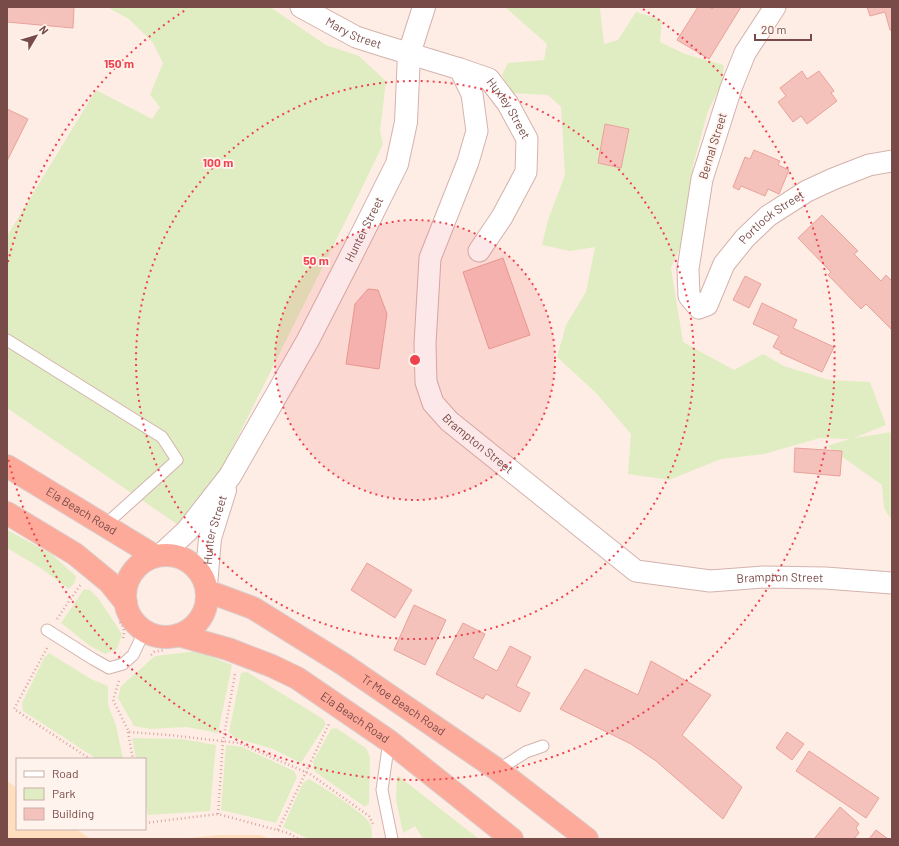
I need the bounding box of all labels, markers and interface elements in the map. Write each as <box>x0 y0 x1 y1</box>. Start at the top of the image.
street label: Mary Street <box>323 14 384 51</box>
north arrow <box>16 16 56 56</box>
scale bar <box>755 16 811 42</box>
text: 20 m <box>761 22 787 36</box>
text: N <box>37 23 52 36</box>
text: 150 m <box>104 56 134 70</box>
street label: Huxley Street <box>484 74 534 141</box>
street label: Bernal Street <box>695 111 729 181</box>
text: 100 m <box>203 155 233 169</box>
street label: Portlock Street <box>735 187 806 246</box>
street label: Hunter Street <box>341 194 385 264</box>
text: 50 m <box>303 253 329 267</box>
centre of rings <box>408 353 422 367</box>
street label: Brampton Street <box>440 410 516 476</box>
street label: Ela Beach Road <box>44 484 120 537</box>
street label: Hunter Street <box>200 493 229 565</box>
street label: Brampton Street <box>736 569 824 585</box>
street label: Tr Moe Beach Road <box>359 671 448 738</box>
street label: Ela Beach Road <box>318 688 393 745</box>
legend <box>16 758 146 830</box>
text: Road <box>52 766 79 780</box>
text: Park <box>52 786 76 800</box>
text: Building <box>52 806 94 820</box>

